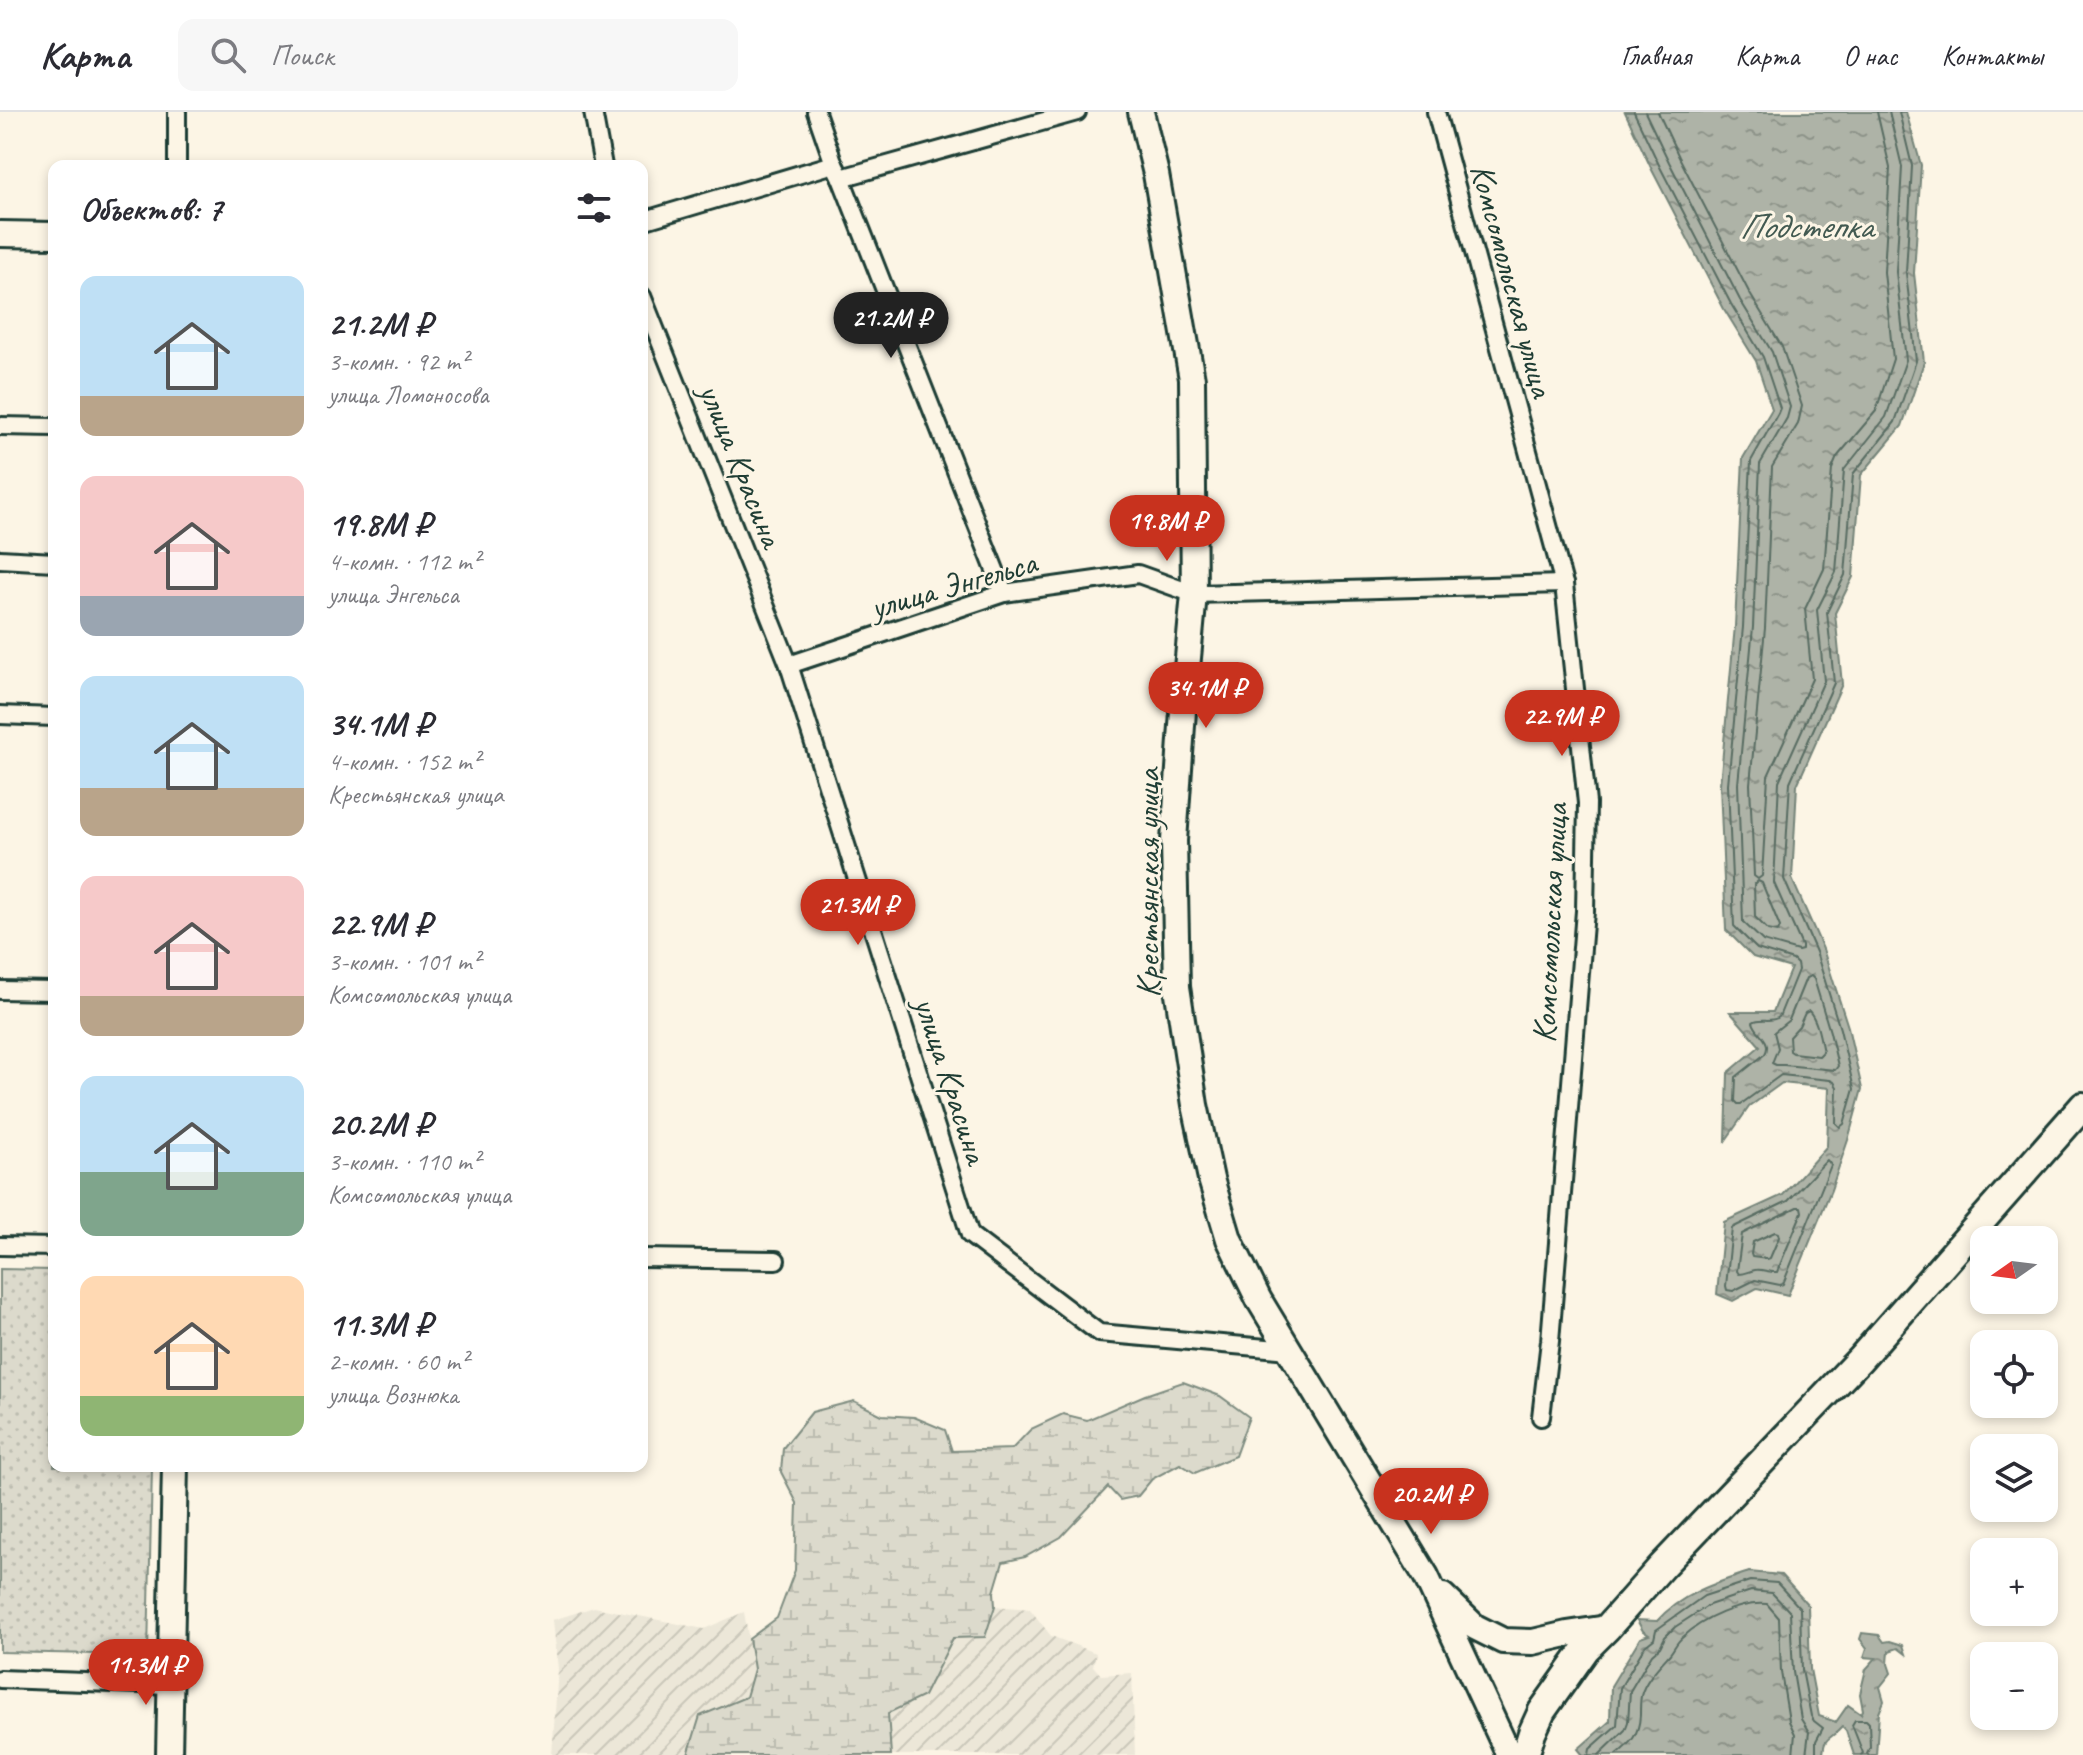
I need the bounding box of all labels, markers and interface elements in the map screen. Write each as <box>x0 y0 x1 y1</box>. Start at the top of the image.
search box <box>178 19 738 91</box>
text: Карта <box>40 32 130 79</box>
icon: search <box>206 33 250 77</box>
text: Поиск <box>270 36 334 74</box>
text: Главная <box>1621 38 1691 73</box>
text: Карта <box>1735 38 1799 73</box>
text: О нас <box>1843 38 1897 73</box>
text: Контакты <box>1941 38 2043 73</box>
street label: Комсомольская улица <box>1461 159 1565 404</box>
icon: filters <box>572 186 616 230</box>
text: Объектов: 7 <box>80 187 222 230</box>
water label: Подстепка <box>1740 203 1877 249</box>
pin: 21.2M ₽ <box>817 292 965 360</box>
text: 21.2M ₽ <box>852 301 930 334</box>
text: 21.2M ₽ <box>328 302 431 345</box>
icon: home <box>144 308 240 404</box>
text: 3-комн. · 92 m² <box>328 345 468 378</box>
street label: улица Красина <box>689 375 795 556</box>
text: улица Ломоносова <box>328 378 488 411</box>
pin: 19.8M ₽ <box>1093 495 1241 563</box>
text: 19.8M ₽ <box>328 502 431 545</box>
text: 19.8M ₽ <box>1128 504 1206 537</box>
icon: home <box>144 508 240 604</box>
street label: улица Энгельса <box>863 540 1043 629</box>
text: 4-комн. · 112 m² <box>328 545 480 578</box>
text: улица Энгельса <box>328 578 459 611</box>
pin: 34.1M ₽ <box>1132 662 1280 730</box>
text: 34.1M ₽ <box>1167 671 1245 704</box>
pin: 22.9M ₽ <box>1488 690 1636 758</box>
text: 22.9M ₽ <box>1523 699 1601 732</box>
text: 34.1M ₽ <box>328 702 431 745</box>
icon: home <box>144 708 240 804</box>
text: 4-комн. · 152 m² <box>328 745 480 778</box>
street label: Крестьянская улица <box>1126 766 1169 998</box>
text: Крестьянская улица <box>328 778 503 811</box>
street label: Комсомольская улица <box>1522 800 1577 1044</box>
pin: 21.3M ₽ <box>784 879 932 947</box>
text: 21.3M ₽ <box>819 888 897 921</box>
text: 22.9M ₽ <box>328 902 431 945</box>
icon: home <box>144 908 240 1004</box>
text: 3-комн. · 101 m² <box>328 945 480 978</box>
text: Комсомольская улица <box>328 978 511 1011</box>
street label: улица Красина <box>904 990 1000 1172</box>
text: 20.2M ₽ <box>328 1102 431 1145</box>
icon: home <box>144 1108 240 1204</box>
text: 3-комн. · 110 m² <box>328 1145 480 1178</box>
text: Комсомольская улица <box>328 1178 511 1211</box>
north arrow <box>1970 1226 2058 1314</box>
map controls <box>1970 1226 2058 1730</box>
text: 11.3M ₽ <box>328 1302 431 1345</box>
icon: home <box>144 1308 240 1404</box>
button: locate <box>1970 1330 2058 1418</box>
text: 2-комн. · 60 m² <box>328 1345 468 1378</box>
text: улица Вознюка <box>328 1378 458 1411</box>
button: layers <box>1970 1434 2058 1522</box>
pin: 20.2M ₽ <box>1357 1468 1505 1536</box>
text: 20.2M ₽ <box>1392 1477 1470 1510</box>
button: + <box>1970 1538 2058 1626</box>
pin: 11.3M ₽ <box>72 1639 220 1707</box>
button: − <box>1970 1642 2058 1730</box>
text: 11.3M ₽ <box>107 1648 185 1681</box>

